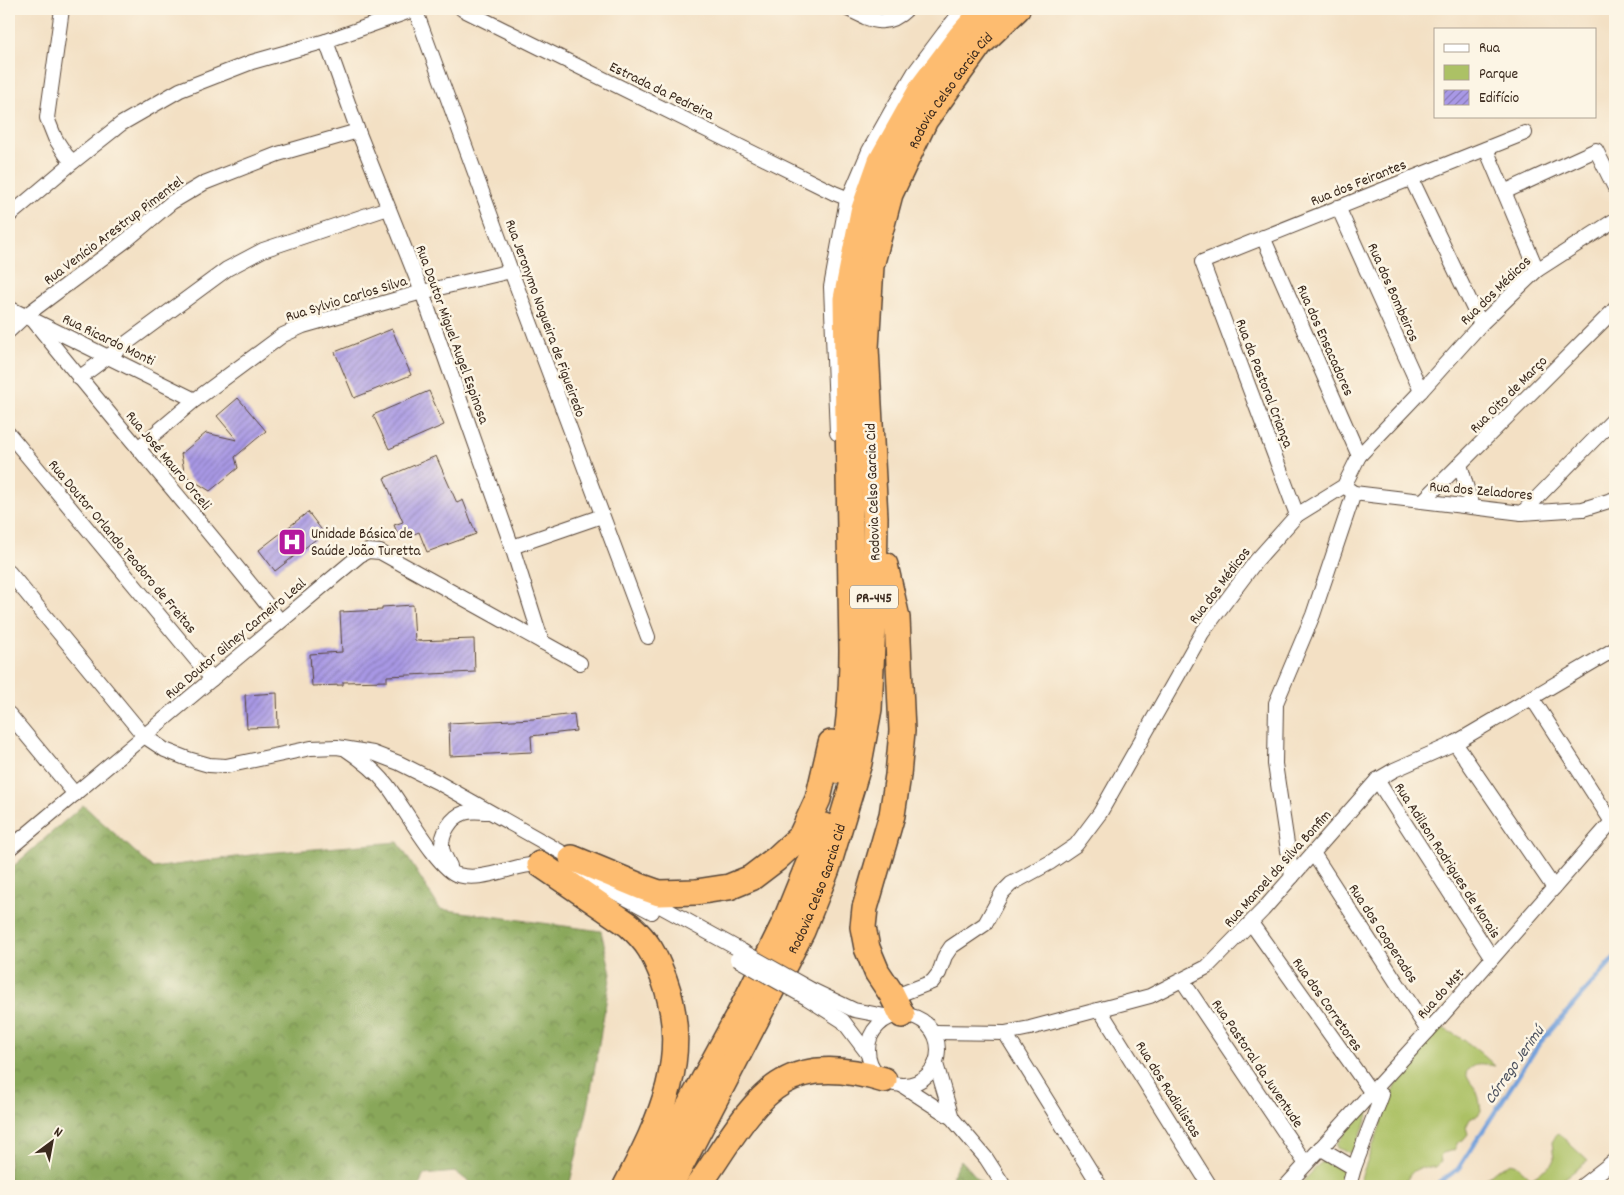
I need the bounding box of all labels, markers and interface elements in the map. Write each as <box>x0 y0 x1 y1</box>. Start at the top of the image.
street label: Rodovia Celso Garcia Cid <box>904 28 999 153</box>
legend <box>1434 28 1596 118</box>
text: Rua <box>1479 38 1501 60</box>
street label: Estrada da Pedreira <box>605 57 718 127</box>
text: Parque <box>1479 64 1519 86</box>
text: Edifício <box>1479 88 1519 110</box>
street label: Rua dos Feirantes <box>1307 155 1410 213</box>
street label: Rua Venício Arestrup Pimentel <box>40 171 189 292</box>
street label: Rua Jeronymo Nogueira de Figueiredo <box>498 217 590 421</box>
street label: Rua dos Bombeiros <box>1361 240 1424 346</box>
street label: Rua Doutor Miguel Augel Espinosa <box>408 242 494 428</box>
street label: Rua dos Médicos <box>1456 252 1537 331</box>
street label: Rua Sylvio Carlos Silva <box>283 271 411 329</box>
street label: Rua dos Ensacadores <box>1290 282 1359 400</box>
street label: Rua Ricardo Monti <box>58 309 158 373</box>
street label: Rua da Pastoral Criança <box>1228 316 1298 452</box>
street label: Rua Oito de Março <box>1465 351 1554 439</box>
street label: Rua José Mauro Orceli <box>119 407 216 516</box>
street label: Rodovia Celso Garcia Cid <box>861 423 887 561</box>
street label: Rua Doutor Orlando Teodoro de Freitas <box>42 455 201 639</box>
street label: Rua dos Zeladores <box>1428 477 1533 507</box>
place label: Unidade Básica de Saúde João Turetta <box>311 524 422 563</box>
hospital icon: Unidade Básica de Saúde João Turetta <box>277 527 307 557</box>
street label: Rua dos Médicos <box>1184 543 1257 629</box>
street label: Rua Doutor Gilney Carneiro Leal <box>161 573 312 705</box>
road number: PR-445 <box>850 586 898 608</box>
street label: Rua Adilson Rodrigues de Morais <box>1388 779 1505 943</box>
street label: Rua Manoel da Silva Bonfim <box>1219 805 1338 933</box>
street label: Rodovia Celso Garcia Cid <box>783 821 853 958</box>
street label: Rua dos Cooperados <box>1342 880 1423 988</box>
street label: Rua dos Corretores <box>1286 954 1367 1057</box>
street label: Rua do Mst <box>1413 964 1471 1025</box>
street label: Rua Pastoral da Juventude <box>1205 995 1308 1133</box>
water label: Córrego Jerimú <box>1479 1020 1552 1109</box>
street label: Rua dos Radialistas <box>1129 1037 1206 1143</box>
north arrow <box>28 1118 78 1168</box>
text: N <box>50 1122 66 1143</box>

